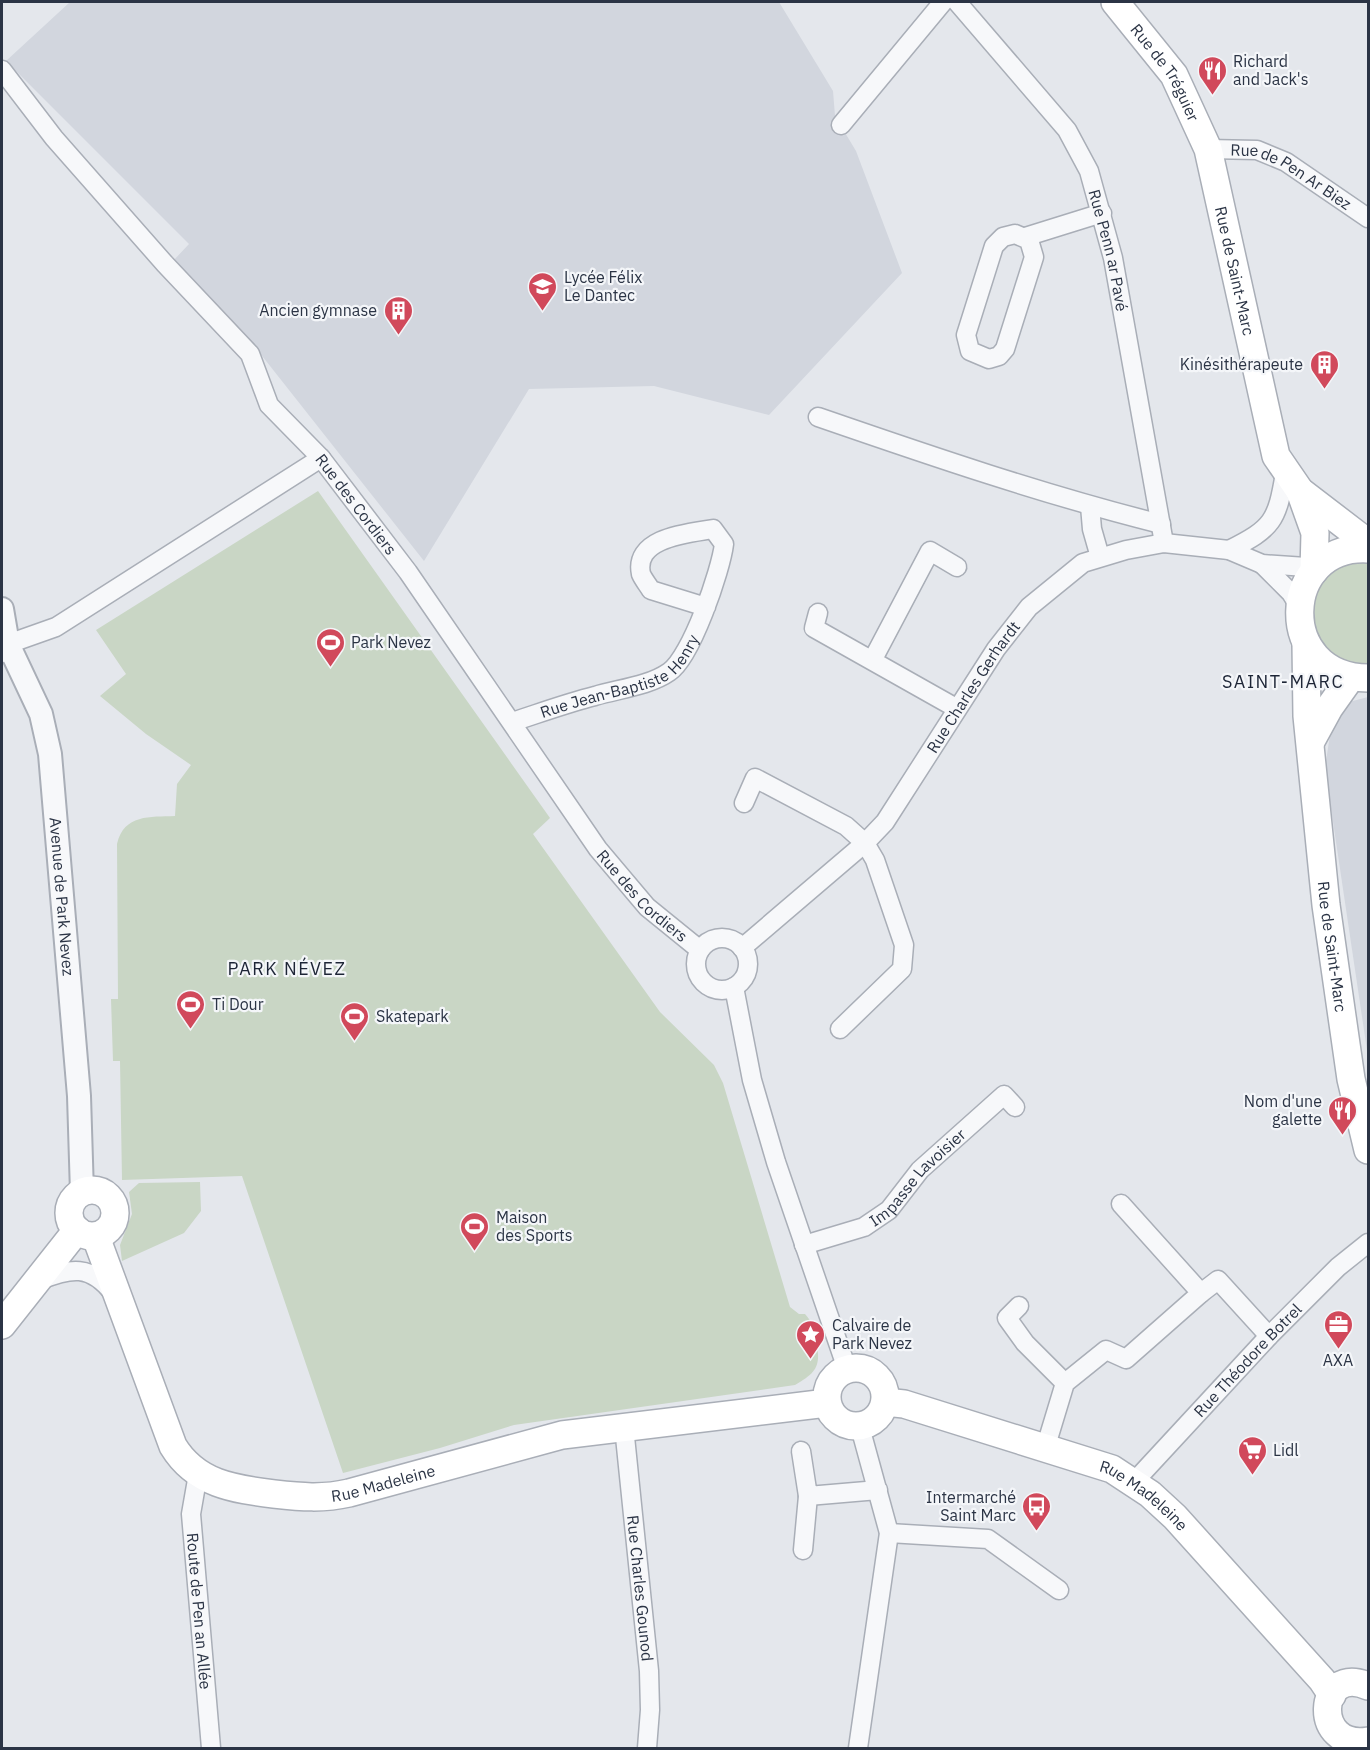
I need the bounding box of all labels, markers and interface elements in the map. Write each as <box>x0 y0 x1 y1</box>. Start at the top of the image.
street label: Rue de Tréguier <box>1126 19 1204 124</box>
place label: Richard and Jack's <box>1233 51 1309 89</box>
restaurant icon: Richard and Jack's <box>1196 54 1228 96</box>
street label: Rue de Pen Ar Biez <box>1230 139 1355 214</box>
street label: Rue Penn ar Pavé <box>1084 187 1132 313</box>
street label: Rue de Saint-Marc <box>1211 204 1259 337</box>
place label: Lycée Félix Le Dantec <box>564 267 642 305</box>
school or university icon: Lycée Félix Le Dantec <box>527 270 559 312</box>
building icon: Ancien gymnase <box>382 294 414 336</box>
place label: Ancien gymnase <box>259 300 377 320</box>
building icon: Kinésithérapeute <box>1308 348 1340 390</box>
place label: Kinésithérapeute <box>1180 354 1303 374</box>
street label: Rue des Cordiers <box>311 450 401 559</box>
street label: Rue Charles Gerhardt <box>922 617 1024 757</box>
sports icon: Park Nevez <box>314 626 346 668</box>
street label: Rue Jean-Baptiste Henry <box>537 631 703 722</box>
place label: Park Nevez <box>351 632 431 652</box>
district label: SAINT-MARC <box>1222 670 1344 693</box>
street label: Avenue de Park Nevez <box>45 816 79 977</box>
street label: Rue des Cordiers <box>593 845 692 946</box>
street label: Rue de Saint-Marc <box>1314 880 1351 1013</box>
district label: PARK NÉVEZ <box>228 957 346 980</box>
sports icon: Ti Dour <box>175 988 207 1030</box>
place label: Ti Dour <box>212 994 264 1014</box>
sports icon: Skatepark <box>339 1000 371 1042</box>
place label: Skatepark <box>376 1006 449 1026</box>
place label: Nom d'une galette <box>1244 1091 1322 1129</box>
restaurant icon: Nom d'une galette <box>1327 1094 1359 1136</box>
street label: Impasse Lavoisier <box>865 1124 970 1231</box>
place label: Maison des Sports <box>496 1207 573 1245</box>
sports icon: Maison des Sports <box>459 1210 491 1252</box>
street label: Rue Théodore Botrel <box>1189 1299 1306 1421</box>
office icon: AXA <box>1322 1308 1354 1350</box>
place label: Calvaire de Park Nevez <box>832 1315 912 1353</box>
place icon: Calvaire de Park Nevez <box>795 1318 827 1360</box>
place label: AXA <box>1323 1350 1353 1370</box>
supermarket icon: Lidl <box>1236 1434 1268 1476</box>
place label: Lidl <box>1273 1440 1299 1460</box>
street label: Rue Madeleine <box>1097 1456 1192 1535</box>
street label: Rue Madeleine <box>330 1460 437 1506</box>
place label: Intermarché Saint Marc <box>926 1487 1016 1525</box>
bus stop icon: Intermarché Saint Marc <box>1021 1490 1053 1532</box>
street label: Rue Charles Gounod <box>623 1514 658 1662</box>
street label: Route de Pen an Allée <box>183 1532 216 1690</box>

